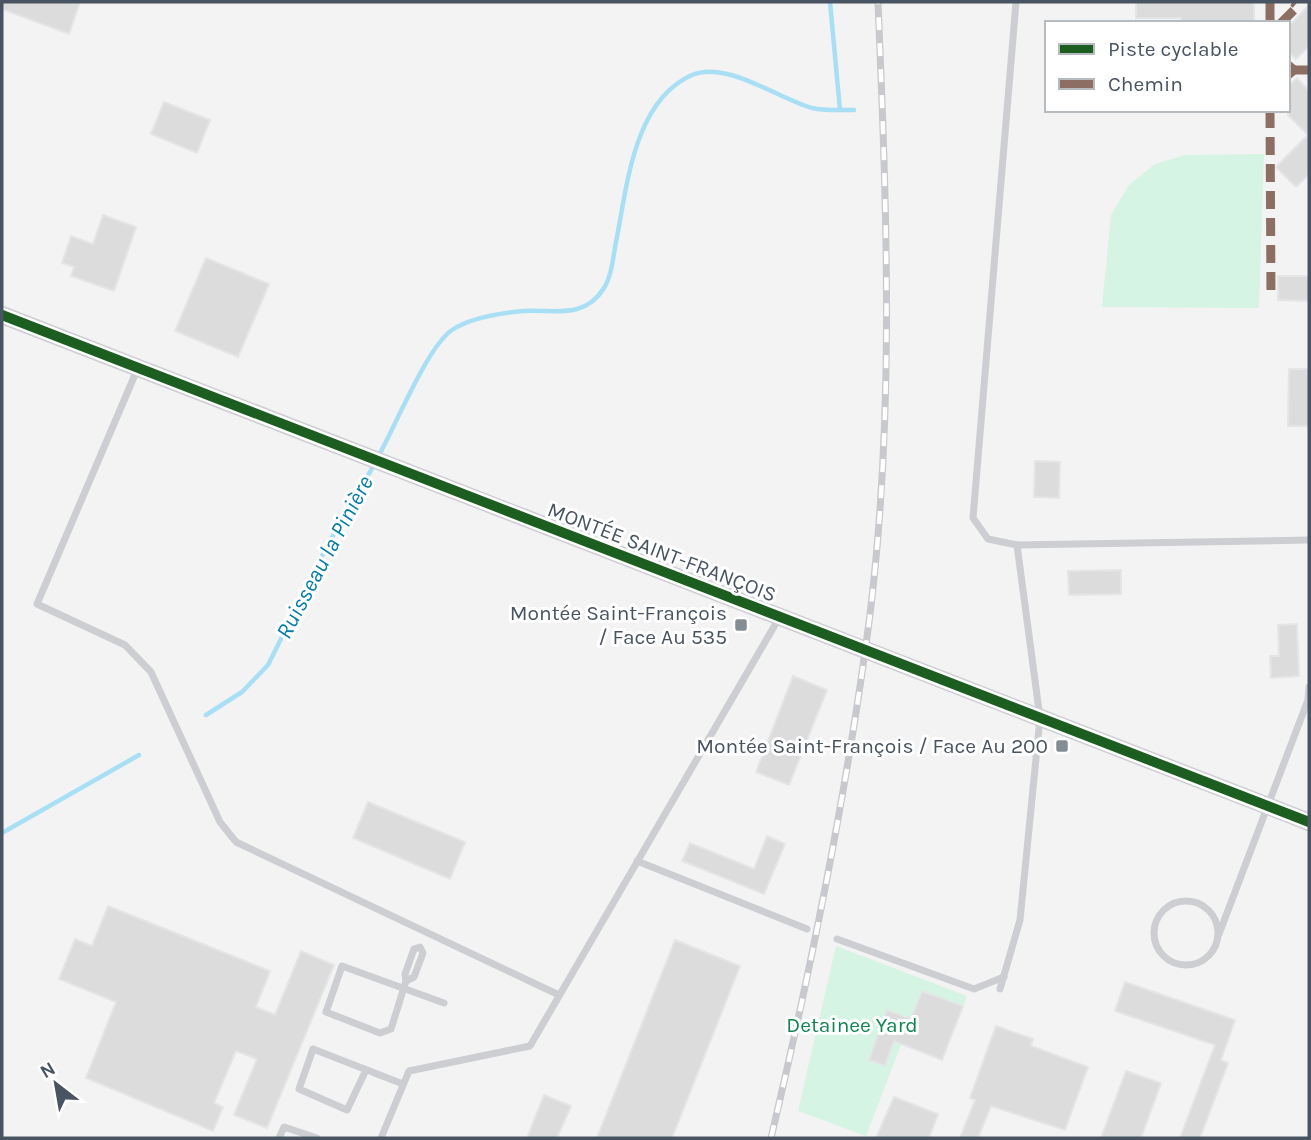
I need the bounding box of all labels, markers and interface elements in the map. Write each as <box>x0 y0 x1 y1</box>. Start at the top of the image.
legend <box>1045 21 1290 112</box>
text: Piste cyclable <box>1108 37 1239 61</box>
text: Chemin <box>1108 72 1183 96</box>
water label: Ruisseau la Pinière <box>270 471 379 643</box>
street label: MONTÉE SAINT-FRANÇOIS <box>544 497 780 607</box>
place label: Montée Saint-François / Face Au 535 <box>510 601 727 649</box>
marker: Montée Saint-François / Face Au 535 <box>733 617 749 633</box>
place label: Montée Saint-François / Face Au 200 <box>696 734 1048 758</box>
marker: Montée Saint-François / Face Au 200 <box>1054 738 1070 754</box>
park label: Detainee Yard <box>786 1013 918 1037</box>
north arrow <box>21 1049 91 1119</box>
text: N <box>36 1057 59 1083</box>

